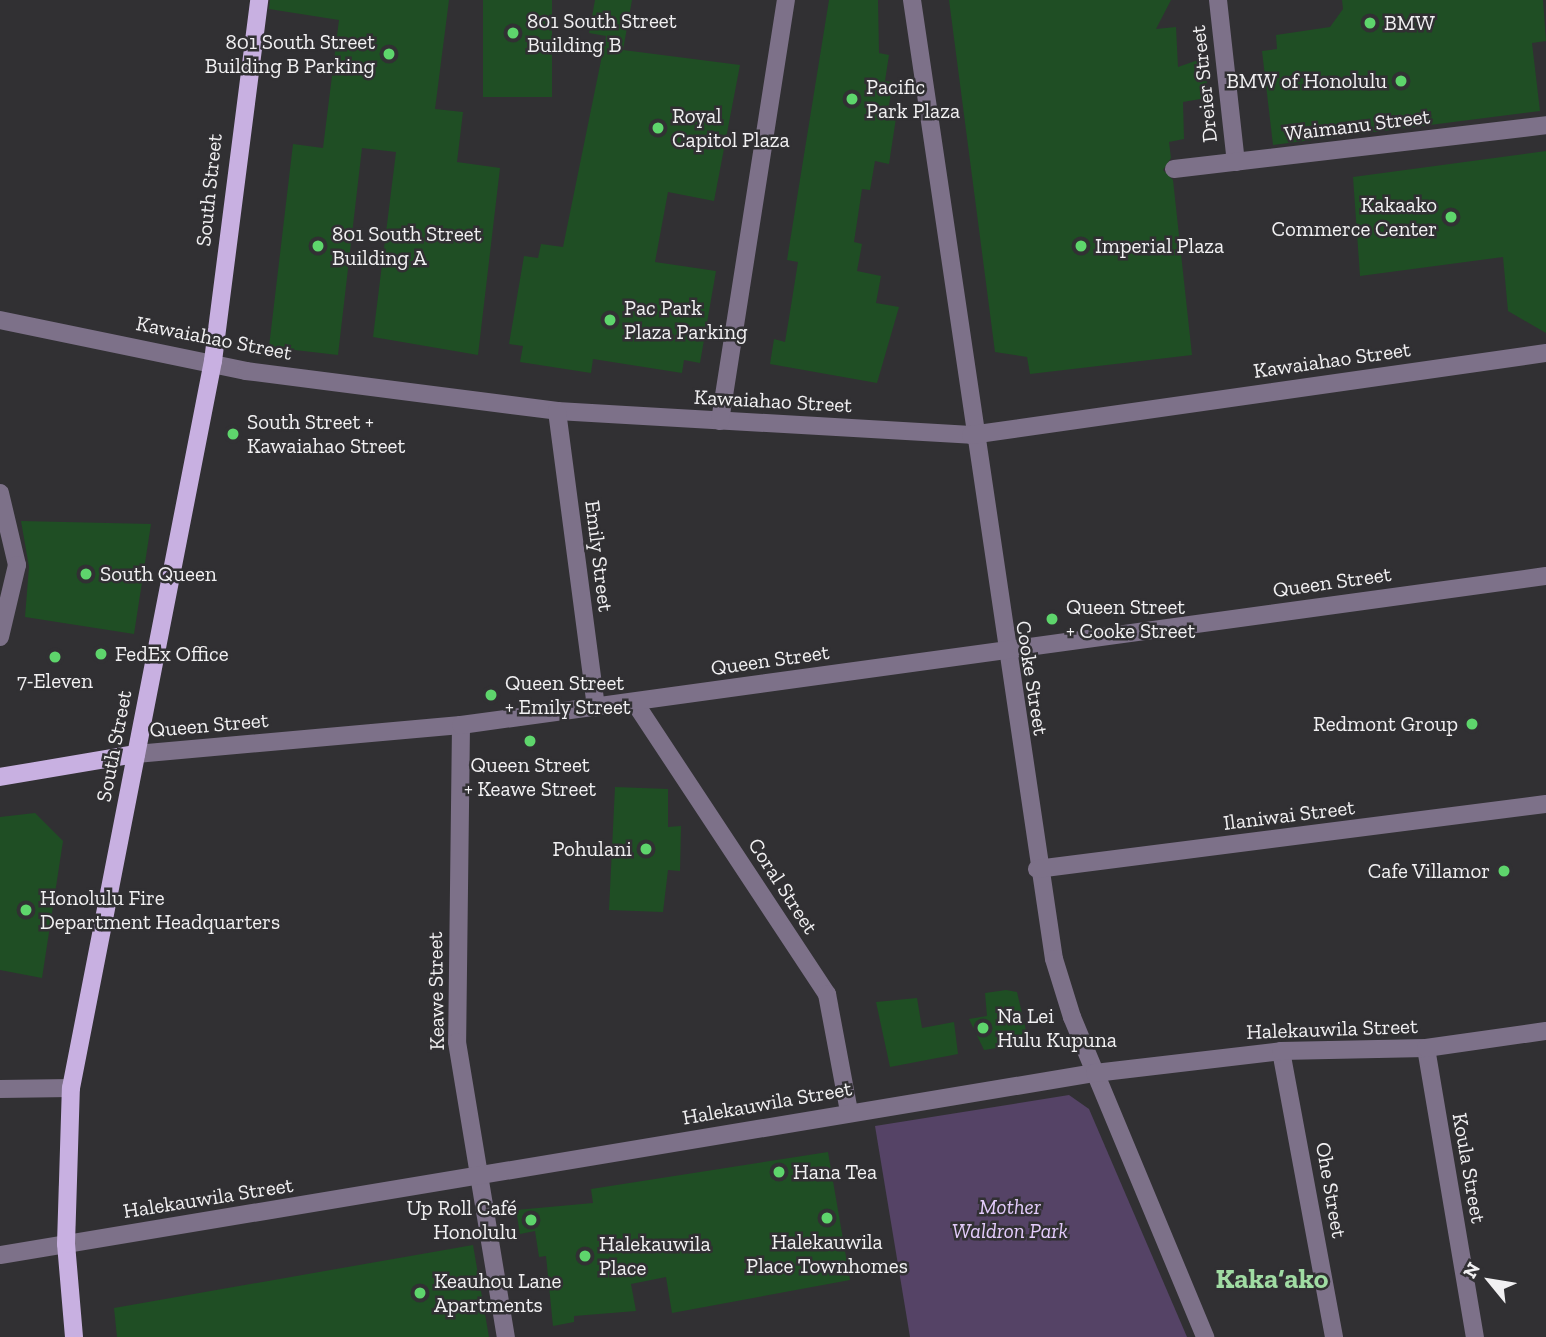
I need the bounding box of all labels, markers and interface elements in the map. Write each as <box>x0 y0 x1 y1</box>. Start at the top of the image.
place label: 801 South Street Building B <box>527 8 677 58</box>
place label: BMW <box>1384 10 1435 36</box>
marker: BMW <box>1362 15 1378 31</box>
street label: Dreier Street <box>1185 24 1223 144</box>
marker: 801 South Street Building B <box>505 25 521 41</box>
place label: 801 South Street Building B Parking <box>205 29 375 79</box>
marker: 801 South Street Building B Parking <box>381 46 397 62</box>
place label: BMW of Honolulu <box>1225 68 1387 94</box>
marker: BMW of Honolulu <box>1393 73 1409 89</box>
place label: Pacific Park Plaza <box>866 74 960 124</box>
marker: Pacific Park Plaza <box>844 91 860 107</box>
place label: Royal Capitol Plaza <box>672 103 790 153</box>
street label: Waimanu Street <box>1283 104 1431 146</box>
marker: Royal Capitol Plaza <box>650 120 666 136</box>
street label: South Street <box>191 132 227 248</box>
place label: Kakaako Commerce Center <box>1271 192 1437 242</box>
marker: Kakaako Commerce Center <box>1443 209 1459 225</box>
place label: 801 South Street Building A <box>332 221 482 271</box>
place label: Imperial Plaza <box>1095 233 1224 259</box>
marker: 801 South Street Building A <box>310 238 326 254</box>
marker: Imperial Plaza <box>1073 238 1089 254</box>
place label: Pac Park Plaza Parking <box>624 295 748 345</box>
street label: Kawaiahao Street <box>134 311 294 365</box>
marker: Pac Park Plaza Parking <box>602 312 618 328</box>
street label: Kawaiahao Street <box>1252 337 1412 383</box>
street label: Kawaiahao Street <box>693 384 853 418</box>
place label: South Street + Kawaiahao Street <box>247 409 405 459</box>
marker: South Street + Kawaiahao Street <box>225 426 241 442</box>
street label: Emily Street <box>580 499 618 613</box>
place label: South Queen <box>100 561 217 587</box>
street label: Queen Street <box>1271 561 1393 603</box>
marker: South Queen <box>78 566 94 582</box>
place label: Queen Street + Cooke Street <box>1066 594 1195 644</box>
marker: Queen Street + Cooke Street <box>1044 611 1060 627</box>
street label: Cooke Street <box>1011 619 1053 737</box>
street label: Queen Street <box>709 639 831 681</box>
place label: FedEx Office <box>115 641 229 667</box>
marker: FedEx Office <box>93 646 109 662</box>
marker: 7-Eleven <box>47 649 63 665</box>
place label: 7-Eleven <box>17 668 93 694</box>
place label: Queen Street + Emily Street <box>505 670 631 720</box>
marker: Queen Street + Emily Street <box>483 687 499 703</box>
street label: South Street <box>91 688 137 804</box>
street label: Queen Street <box>149 707 269 743</box>
place label: Redmont Group <box>1313 711 1458 737</box>
marker: Redmont Group <box>1464 716 1480 732</box>
marker: Queen Street + Keawe Street <box>522 733 538 749</box>
place label: Queen Street + Keawe Street <box>464 752 596 802</box>
street label: Ilaniwai Street <box>1222 794 1356 836</box>
street label: Coral Street <box>743 833 823 939</box>
place label: Pohulani <box>552 836 632 862</box>
marker: Pohulani <box>638 841 654 857</box>
place label: Cafe Villamor <box>1367 858 1490 884</box>
marker: Cafe Villamor <box>1496 863 1512 879</box>
place label: Honolulu Fire Department Headquarters <box>40 885 280 935</box>
marker: Honolulu Fire Department Headquarters <box>18 902 34 918</box>
street label: Keawe Street <box>422 932 450 1050</box>
place label: Na Lei Hulu Kupuna <box>997 1003 1117 1053</box>
street label: Halekauwila Street <box>1246 1013 1418 1045</box>
marker: Na Lei Hulu Kupuna <box>975 1020 991 1036</box>
street label: Halekauwila Street <box>680 1076 854 1130</box>
street label: Koula Street <box>1447 1111 1491 1225</box>
street label: Ohe Street <box>1310 1140 1352 1240</box>
place label: Hana Tea <box>793 1159 877 1185</box>
marker: Hana Tea <box>771 1164 787 1180</box>
street label: Halekauwila Street <box>121 1172 295 1224</box>
park label: Mother Waldron Park <box>952 1194 1068 1244</box>
place label: Up Roll Café Honolulu <box>406 1195 517 1245</box>
marker: Halekauwila Place Townhomes <box>819 1210 835 1226</box>
marker: Up Roll Café Honolulu <box>523 1212 539 1228</box>
place label: Halekauwila Place Townhomes <box>746 1229 908 1279</box>
place label: Halekauwila Place <box>599 1231 711 1281</box>
north arrow <box>1455 1246 1525 1316</box>
marker: Halekauwila Place <box>577 1248 593 1264</box>
text: N <box>1458 1258 1485 1282</box>
district label: Kaka‘ako <box>1215 1262 1329 1296</box>
place label: Keauhou Lane Apartments <box>434 1268 561 1318</box>
marker: Keauhou Lane Apartments <box>412 1285 428 1301</box>

